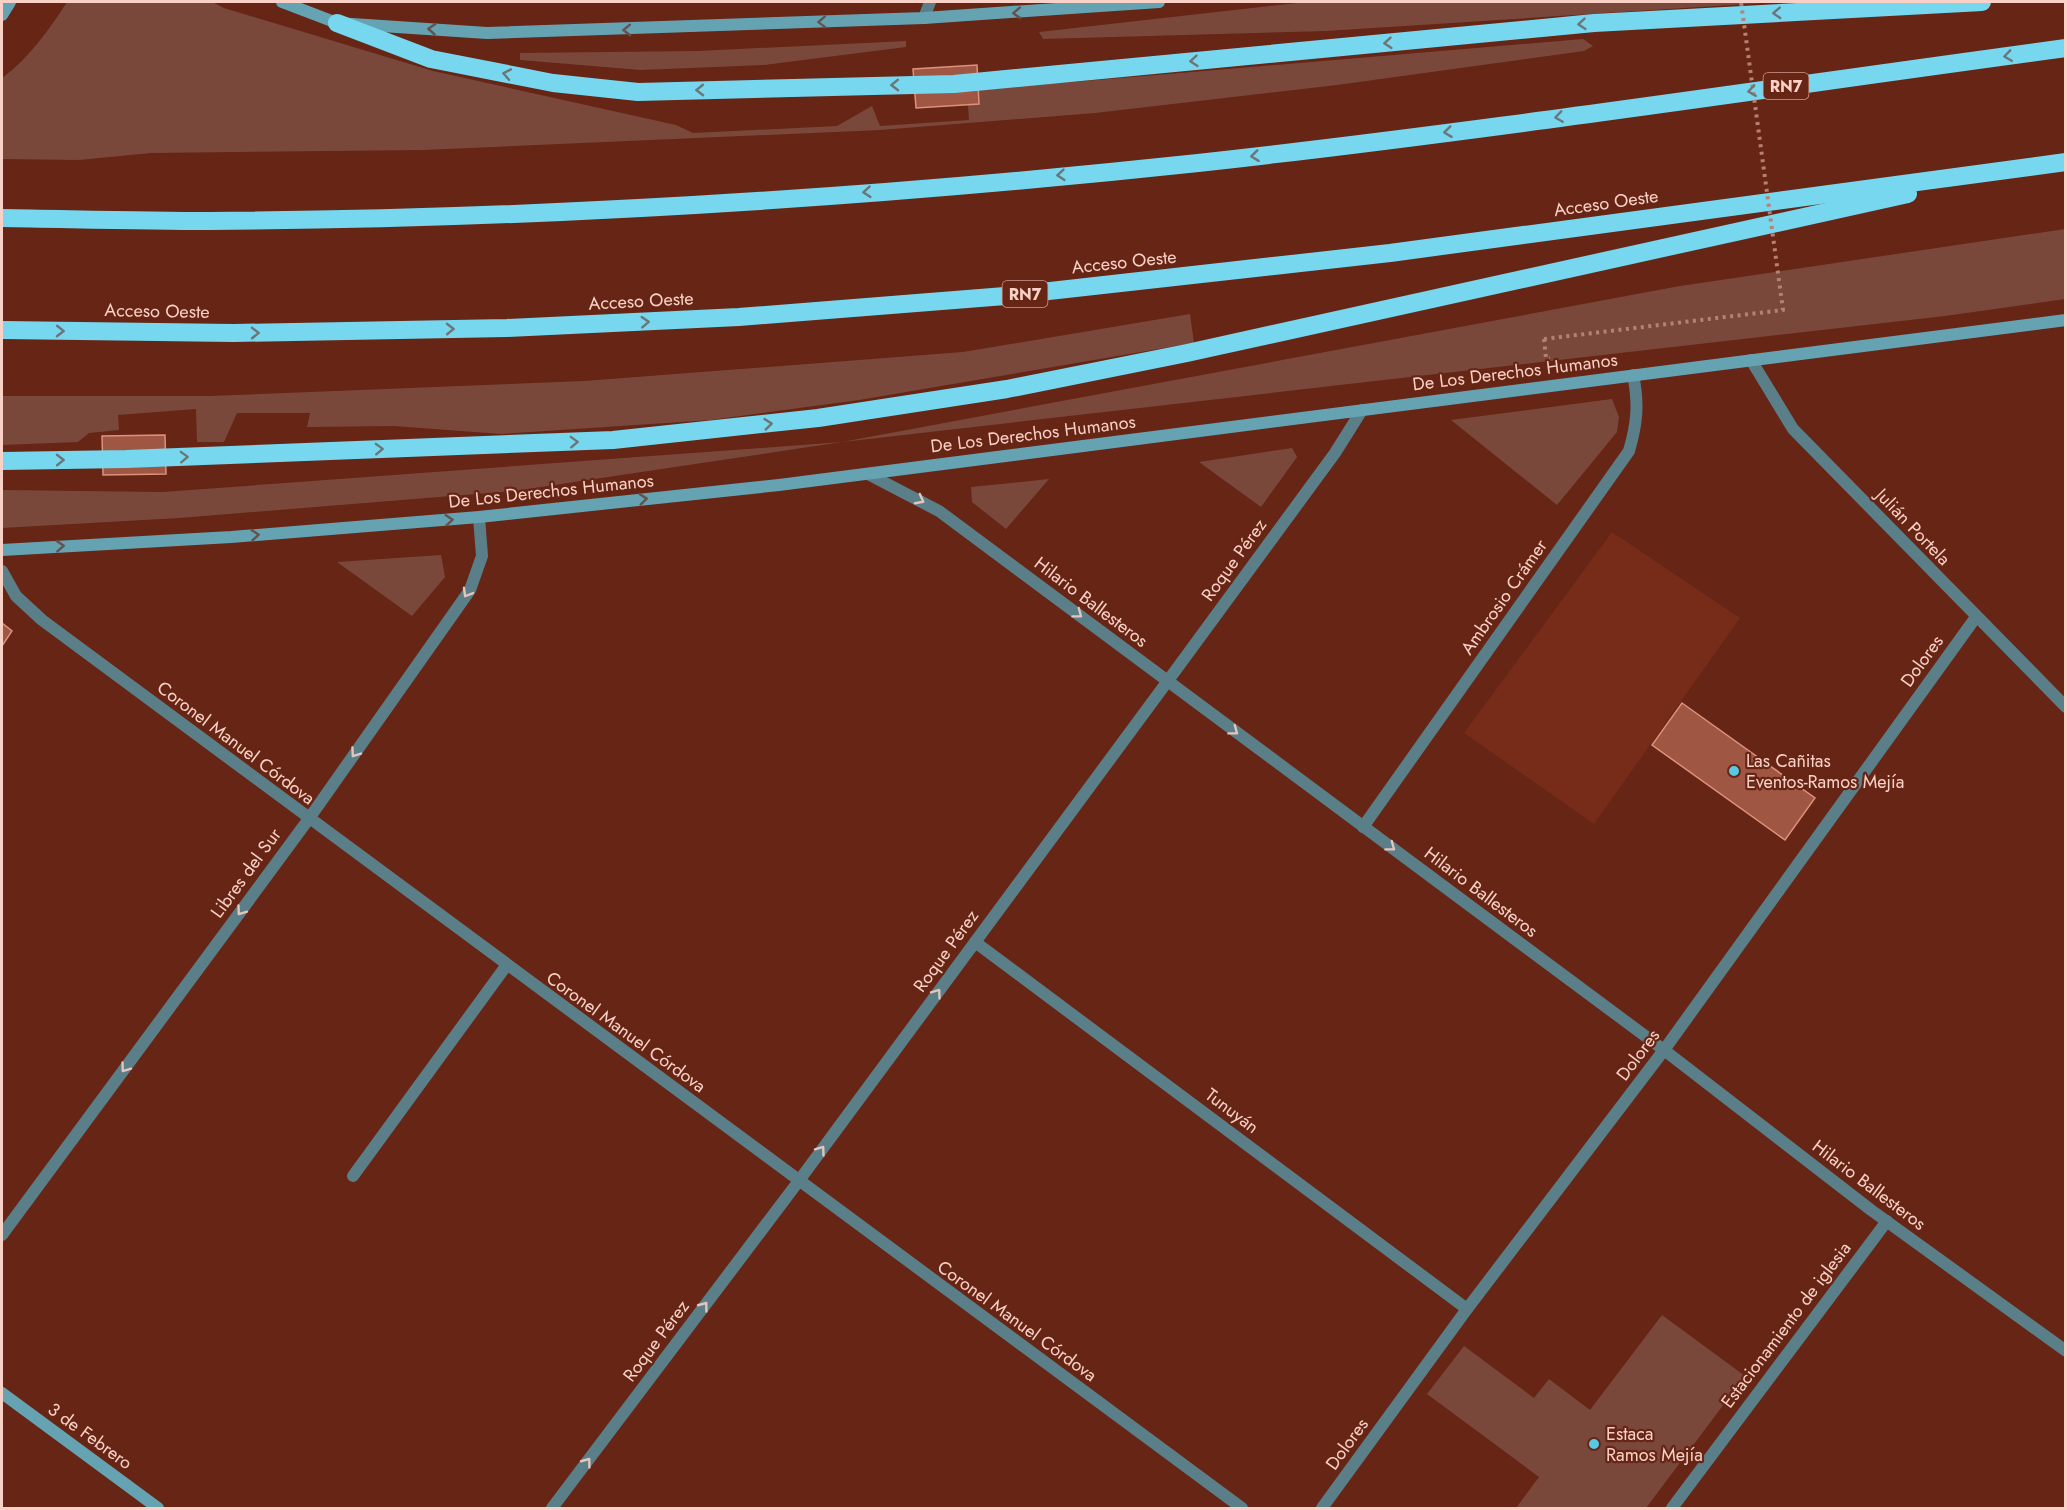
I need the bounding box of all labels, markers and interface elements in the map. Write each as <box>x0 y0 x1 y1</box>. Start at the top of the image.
one-way arrow <box>1012 6 1021 19</box>
one-way arrow <box>1772 7 1781 20</box>
one-way arrow <box>817 16 826 29</box>
one-way arrow <box>1578 17 1587 30</box>
one-way arrow <box>428 23 437 36</box>
one-way arrow <box>622 23 631 36</box>
one-way arrow <box>1383 36 1392 49</box>
one-way arrow <box>2003 49 2012 61</box>
one-way arrow <box>1189 54 1198 67</box>
one-way arrow <box>502 68 512 81</box>
road number: RN7 <box>1764 73 1808 99</box>
one-way arrow <box>891 79 900 92</box>
one-way arrow <box>696 84 705 97</box>
one-way arrow <box>1747 84 1757 96</box>
one-way arrow <box>1554 111 1563 123</box>
one-way arrow <box>1444 125 1453 137</box>
one-way arrow <box>1250 149 1259 161</box>
one-way arrow <box>1056 168 1065 181</box>
street label: Acceso Oeste <box>1552 183 1660 223</box>
one-way arrow <box>862 185 871 198</box>
street label: Acceso Oeste <box>1070 244 1178 280</box>
road number: RN7 <box>1002 281 1048 307</box>
street label: Acceso Oeste <box>588 285 694 317</box>
street label: Acceso Oeste <box>104 297 210 325</box>
one-way arrow <box>640 315 649 328</box>
one-way arrow <box>445 323 454 336</box>
one-way arrow <box>55 325 64 337</box>
one-way arrow <box>250 327 259 339</box>
street label: De Los Derechos Humanos <box>1411 347 1619 397</box>
street label: De Los Derechos Humanos <box>929 409 1137 459</box>
one-way arrow <box>764 418 773 431</box>
one-way arrow <box>570 435 579 448</box>
one-way arrow <box>375 443 384 456</box>
one-way arrow <box>180 450 189 463</box>
one-way arrow <box>55 454 64 466</box>
street label: De Los Derechos Humanos <box>447 467 655 515</box>
street label: Julián Portela <box>1868 481 1956 571</box>
one-way arrow <box>914 493 924 504</box>
one-way arrow <box>638 494 647 506</box>
one-way arrow <box>444 513 453 526</box>
street label: Roque Pérez <box>1195 513 1273 607</box>
one-way arrow <box>250 529 259 542</box>
street label: Ambrosio Crámer <box>1454 533 1554 660</box>
one-way arrow <box>55 540 64 553</box>
street label: Hilario Ballesteros <box>1029 551 1153 653</box>
one-way arrow <box>462 587 474 597</box>
one-way arrow <box>1071 607 1082 618</box>
street label: Dolores <box>1894 630 1950 692</box>
street label: Coronel Manuel Córdova <box>152 675 320 811</box>
one-way arrow <box>1227 724 1238 735</box>
one-way arrow <box>351 747 362 758</box>
place label: Las Cañitas Eventos-Ramos Mejía <box>1746 748 1904 795</box>
marker: Las Cañitas Eventos-Ramos Mejía <box>1727 764 1741 778</box>
street label: Libres del Sur <box>204 822 288 923</box>
one-way arrow <box>1384 840 1395 851</box>
street label: Hilario Ballesteros <box>1419 841 1543 943</box>
street label: Roque Pérez <box>907 904 985 998</box>
one-way arrow <box>237 905 248 916</box>
street label: Coronel Manuel Córdova <box>541 965 711 1099</box>
one-way arrow <box>930 989 941 1000</box>
street label: Dolores <box>1610 1024 1666 1086</box>
one-way arrow <box>121 1061 132 1072</box>
street label: Tunuyán <box>1200 1082 1264 1140</box>
street label: Hilario Ballesteros <box>1807 1134 1931 1236</box>
one-way arrow <box>814 1146 825 1157</box>
street label: Estacionamiento de iglesia <box>1715 1236 1857 1414</box>
street label: Coronel Manuel Córdova <box>932 1254 1102 1388</box>
street label: Roque Pérez <box>617 1294 696 1387</box>
one-way arrow <box>697 1302 708 1313</box>
street label: 3 de Febrero <box>42 1396 138 1476</box>
street label: Dolores <box>1319 1413 1375 1475</box>
place label: Estaca Ramos Mejía <box>1606 1421 1703 1468</box>
marker: Estaca Ramos Mejía <box>1587 1437 1601 1451</box>
one-way arrow <box>580 1457 591 1468</box>

